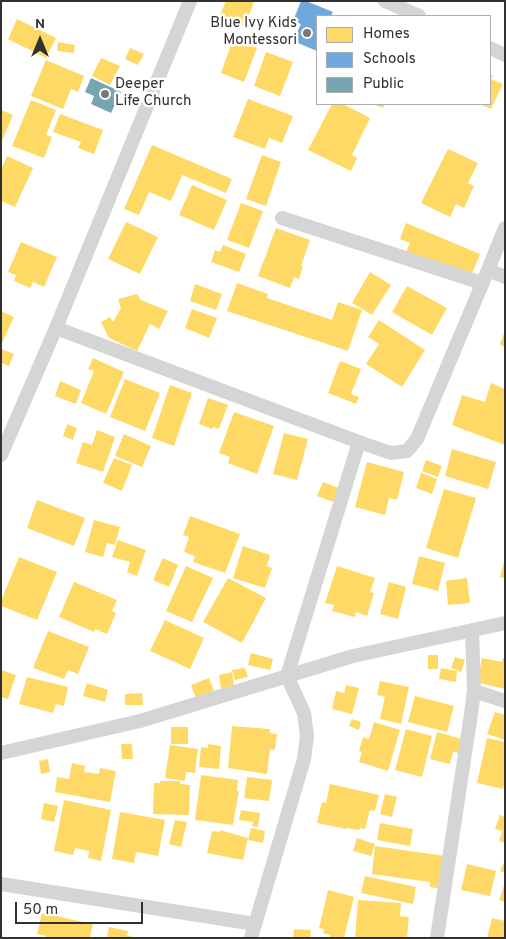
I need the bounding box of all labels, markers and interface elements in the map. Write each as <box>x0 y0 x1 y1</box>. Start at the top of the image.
north arrow <box>15 15 65 65</box>
place label: Blue Ivy Kids Montessori <box>210 15 297 50</box>
legend <box>316 15 491 105</box>
text: N <box>35 16 45 33</box>
text: Homes <box>363 25 410 44</box>
marker: Blue Ivy Kids Montessori <box>301 27 313 39</box>
text: Schools <box>363 50 416 69</box>
text: Public <box>363 75 404 94</box>
place label: Deeper Life Church <box>115 76 192 111</box>
marker: Deeper Life Church <box>99 88 111 100</box>
scale bar <box>18 892 145 924</box>
text: 50 m <box>23 901 58 920</box>

